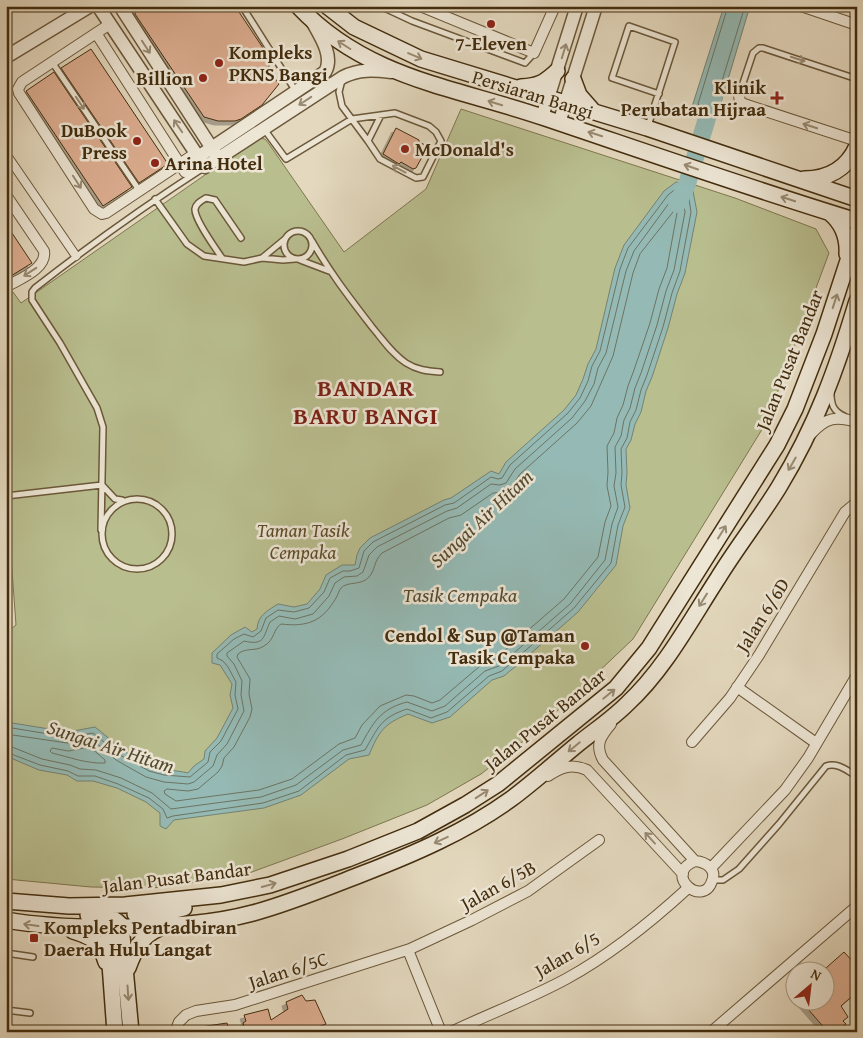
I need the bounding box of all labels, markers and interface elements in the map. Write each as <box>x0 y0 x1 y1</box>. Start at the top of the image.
marker: 7-Eleven <box>485 18 497 30</box>
place label: 7-Eleven <box>455 29 528 57</box>
place label: Kompleks PKNS Bangi <box>229 38 328 88</box>
one-way arrow <box>141 40 151 54</box>
one-way arrow <box>337 40 351 51</box>
one-way arrow <box>559 43 569 59</box>
one-way arrow <box>407 51 422 61</box>
one-way arrow <box>789 55 805 64</box>
marker: Kompleks PKNS Bangi <box>213 57 225 69</box>
street label: Persiaran Bangi <box>469 62 597 126</box>
place label: Billion <box>136 64 194 92</box>
marker: Billion <box>197 72 209 84</box>
place label: Klinik Perubatan Hijraa <box>621 73 766 123</box>
marker: Klinik Perubatan Hijraa <box>770 91 784 105</box>
one-way arrow <box>75 96 85 110</box>
one-way arrow <box>299 96 313 106</box>
one-way arrow <box>488 97 504 107</box>
place label: DuBook Press <box>61 116 127 166</box>
one-way arrow <box>173 120 183 134</box>
one-way arrow <box>803 121 819 130</box>
one-way arrow <box>587 129 603 139</box>
marker: DuBook Press <box>131 135 143 147</box>
place label: McDonald's <box>415 135 514 163</box>
marker: McDonald's <box>399 143 411 155</box>
place label: Arina Hotel <box>165 149 263 177</box>
marker: Arina Hotel <box>149 157 161 169</box>
one-way arrow <box>684 162 699 171</box>
one-way arrow <box>392 164 407 173</box>
one-way arrow <box>72 175 82 189</box>
one-way arrow <box>780 194 796 203</box>
one-way arrow <box>23 268 37 278</box>
street label: Jalan Pusat Bandar <box>747 285 830 436</box>
one-way arrow <box>831 294 840 309</box>
district label: BANDAR BARU BANGI <box>293 370 439 433</box>
one-way arrow <box>786 456 796 471</box>
water label: Sungai Air Hitam <box>423 462 540 574</box>
park label: Taman Tasik Cempaka <box>257 516 350 566</box>
one-way arrow <box>717 526 727 540</box>
street label: Jalan 6/6D <box>727 572 796 659</box>
water label: Tasik Cempaka <box>403 580 518 609</box>
one-way arrow <box>698 593 708 607</box>
place label: Cendol & Sup @Taman Tasik Cempaka <box>385 621 576 671</box>
marker: Cendol & Sup @Taman Tasik Cempaka <box>579 640 591 652</box>
street label: Jalan Pusat Bandar <box>477 661 612 778</box>
one-way arrow <box>602 688 615 699</box>
water label: Sungai Air Hitam <box>44 712 179 780</box>
one-way arrow <box>568 742 581 753</box>
one-way arrow <box>474 789 488 799</box>
one-way arrow <box>644 832 656 845</box>
one-way arrow <box>434 836 449 846</box>
street label: Jalan 6/5B <box>454 853 541 918</box>
street label: Jalan Pusat Bandar <box>99 854 253 900</box>
one-way arrow <box>260 880 276 889</box>
place label: Kompleks Pentadbiran Daerah Hulu Langat <box>44 913 238 963</box>
one-way arrow <box>24 919 40 929</box>
street label: Jalan 6/5 <box>527 924 605 985</box>
marker: Kompleks Pentadbiran Daerah Hulu Langat <box>28 932 40 944</box>
street label: Jalan 6/5C <box>243 944 331 997</box>
north arrow <box>786 960 836 1010</box>
text: N <box>807 963 825 986</box>
one-way arrow <box>123 985 133 1001</box>

